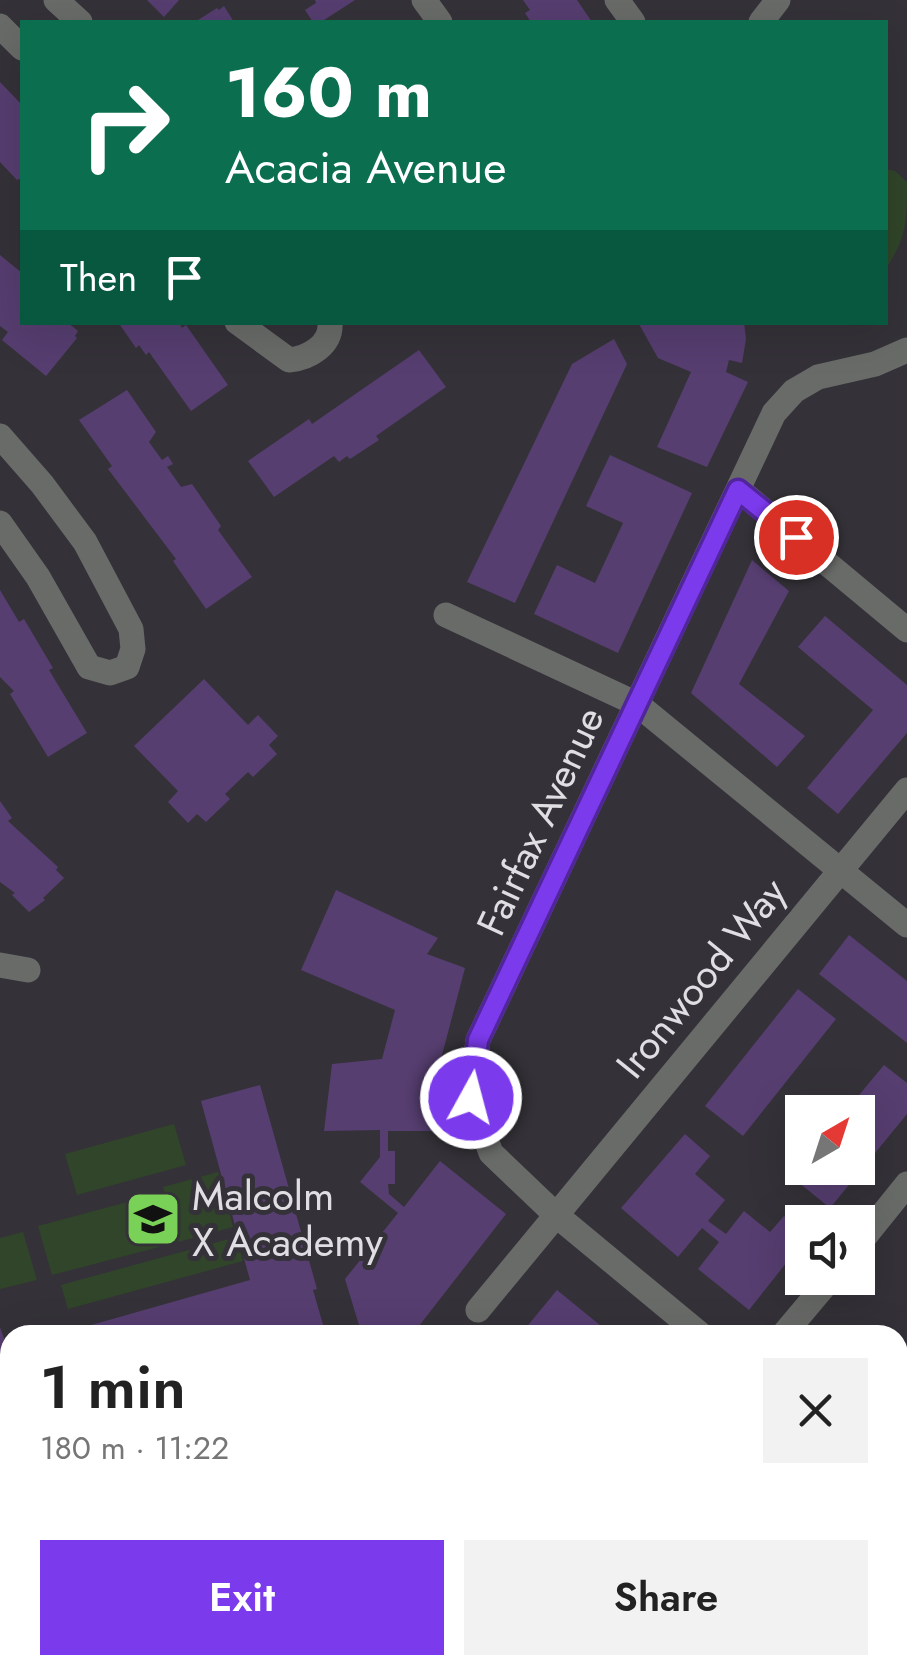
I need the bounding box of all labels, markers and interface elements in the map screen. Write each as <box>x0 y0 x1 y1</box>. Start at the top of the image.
text: 160 m <box>225 42 432 143</box>
icon: right <box>60 60 190 190</box>
text: Acacia Avenue <box>225 135 506 200</box>
text: Then <box>60 250 137 305</box>
icon: arrive <box>157 250 212 305</box>
pin <box>754 495 839 580</box>
icon: arrive <box>769 510 824 565</box>
street label: Fairfax Avenue <box>462 697 618 945</box>
street label: Ironwood Way <box>602 865 800 1091</box>
position arrow <box>419 1046 523 1150</box>
north arrow <box>785 1095 875 1185</box>
map controls <box>785 1095 875 1295</box>
place label: Malcolm X Academy <box>192 1167 383 1271</box>
school or university icon: Malcolm X Academy <box>123 1189 183 1249</box>
button: sound <box>785 1205 875 1295</box>
text: 1 min <box>40 1344 186 1431</box>
button: close <box>763 1358 868 1463</box>
text: 180 m · 11:22 <box>40 1425 229 1471</box>
button: Exit <box>40 1540 444 1655</box>
button: Share <box>464 1540 868 1655</box>

